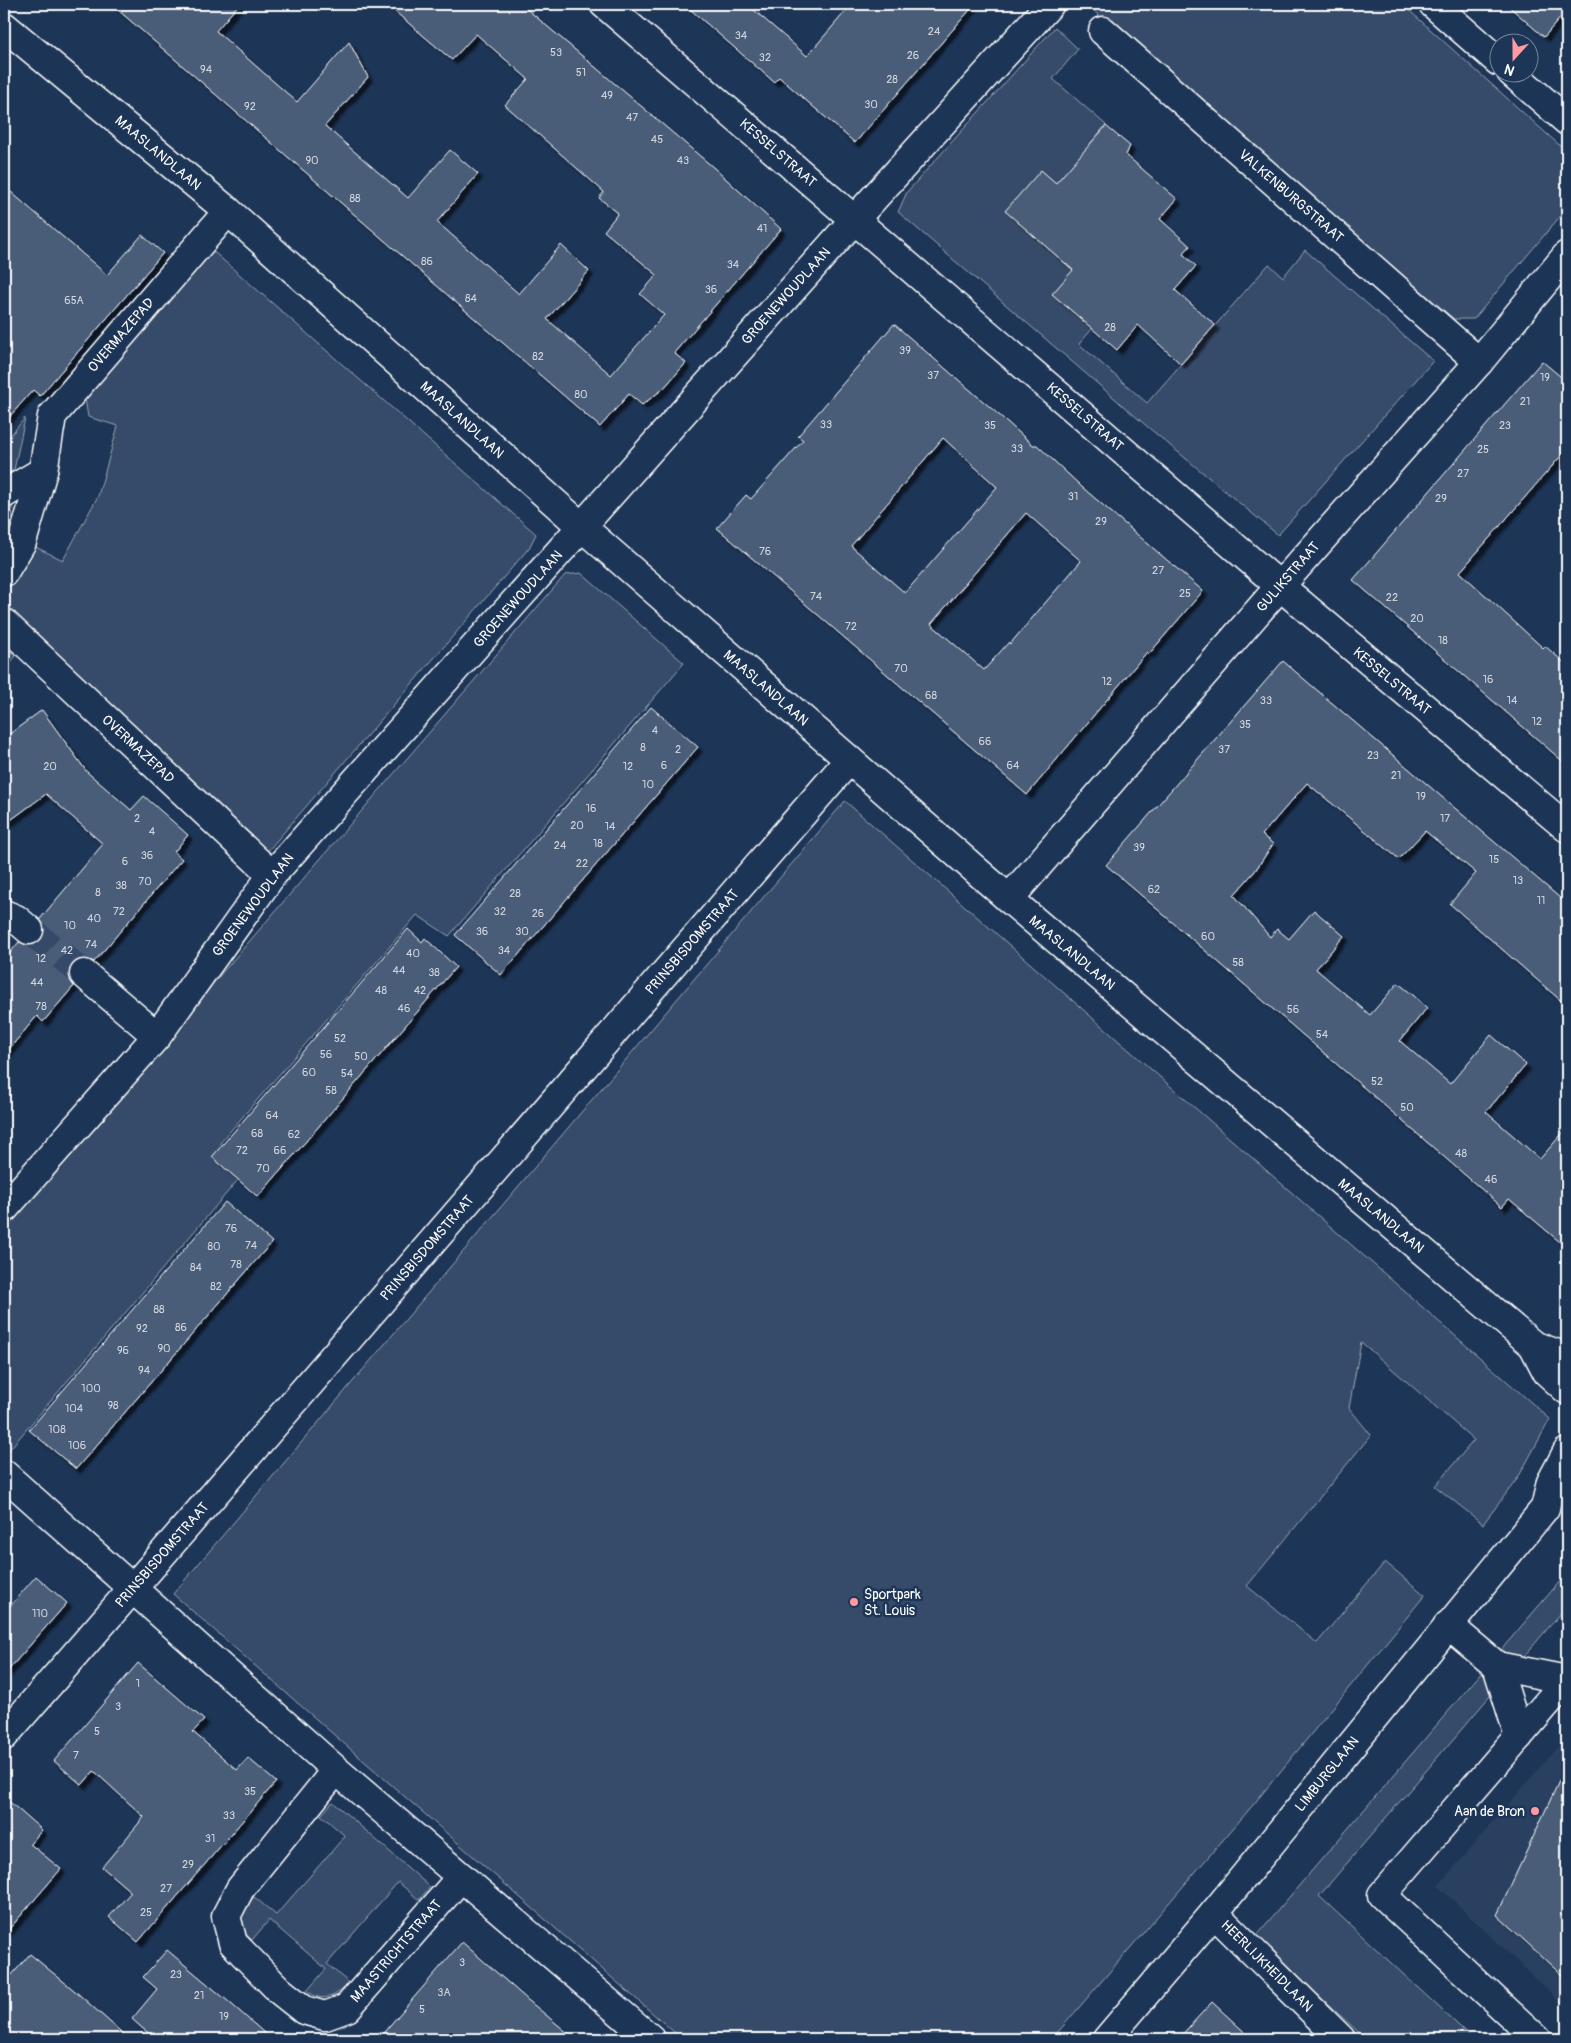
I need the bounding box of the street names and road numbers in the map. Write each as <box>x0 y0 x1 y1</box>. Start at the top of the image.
street label: MAASLANDLAAN <box>111 112 205 194</box>
street label: KESSELSTRAAT <box>736 115 820 191</box>
street label: VALKENBURGSTRAAT <box>1235 146 1347 246</box>
street label: GROENEWOUDLAAN <box>738 244 834 348</box>
street label: OVERMAZEPAD <box>84 294 158 376</box>
street label: MAASLANDLAAN <box>416 378 508 462</box>
street label: KESSELSTRAAT <box>1043 379 1127 455</box>
street label: GULIKSTRAAT <box>1253 538 1323 616</box>
street label: GROENEWOUDLAAN <box>470 547 566 651</box>
street label: KESSELSTRAAT <box>1350 644 1434 719</box>
street label: MAASLANDLAAN <box>720 646 812 730</box>
street label: OVERMAZEPAD <box>98 711 178 787</box>
street label: GROENEWOUDLAAN <box>209 850 297 960</box>
street label: PRINSBISDOMSTRAAT <box>642 886 743 998</box>
street label: MAASLANDLAAN <box>1025 912 1119 994</box>
street label: MAASLANDLAAN <box>1334 1175 1428 1257</box>
street label: PRINSBISDOMSTRAAT <box>377 1192 478 1304</box>
street label: PRINSBISDOMSTRAAT <box>112 1499 213 1611</box>
street label: LIMBURGLAAN <box>1291 1733 1363 1815</box>
street label: MAASTRICHTSTRAAT <box>347 1896 445 2006</box>
street label: HEERLIJKHEIDLAAN <box>1218 1917 1316 2015</box>

